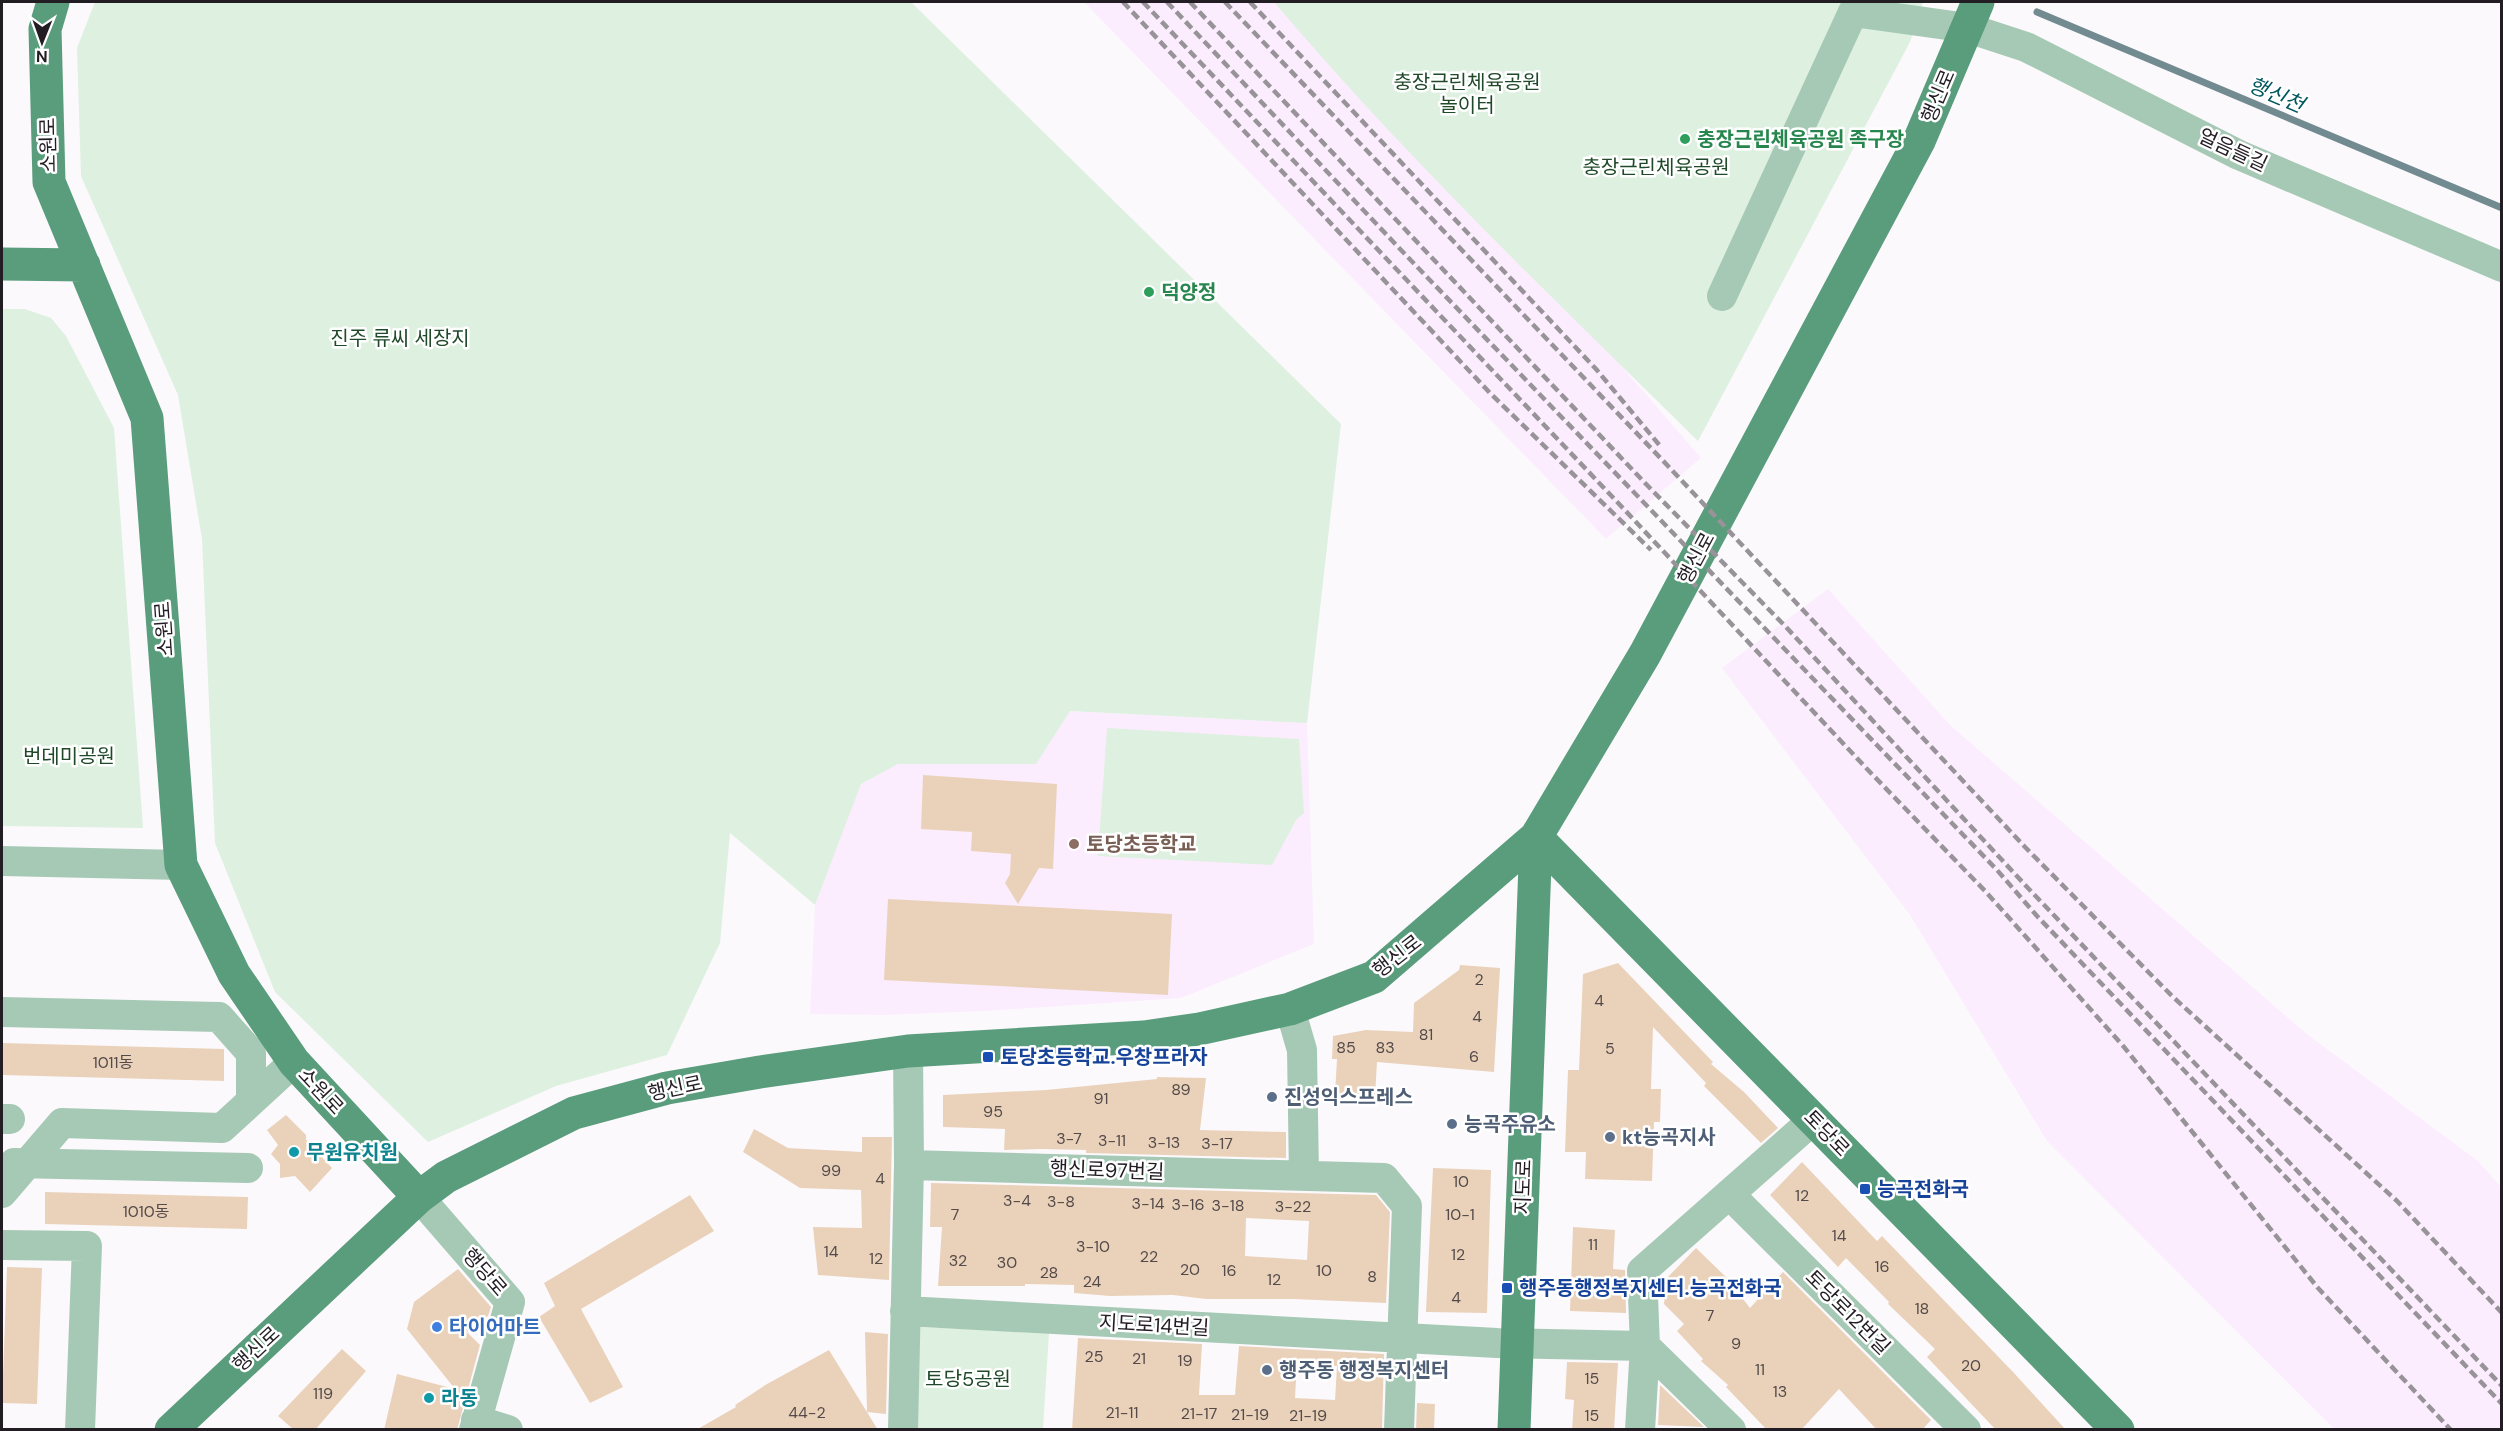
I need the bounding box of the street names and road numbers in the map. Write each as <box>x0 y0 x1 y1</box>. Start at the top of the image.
street label: 행신로 <box>1915 66 1961 126</box>
street label: 소원로 <box>35 117 61 173</box>
street label: 얼음들길 <box>2194 123 2272 177</box>
street label: 행신로 <box>1672 528 1720 588</box>
street label: 소원로 <box>149 601 179 657</box>
street label: 행신로 <box>1367 929 1427 983</box>
street label: 소원로 <box>293 1062 349 1120</box>
street label: 행신로 <box>645 1070 705 1106</box>
street label: 토당로 <box>1798 1104 1856 1162</box>
street label: 행신로97번길 <box>1049 1155 1165 1185</box>
street label: 지도로 <box>1509 1159 1537 1215</box>
street label: 행당로 <box>457 1243 513 1301</box>
street label: 토당로12번길 <box>1800 1264 1896 1360</box>
street label: 지도로14번길 <box>1098 1309 1210 1341</box>
street label: 행신로 <box>227 1321 285 1377</box>

